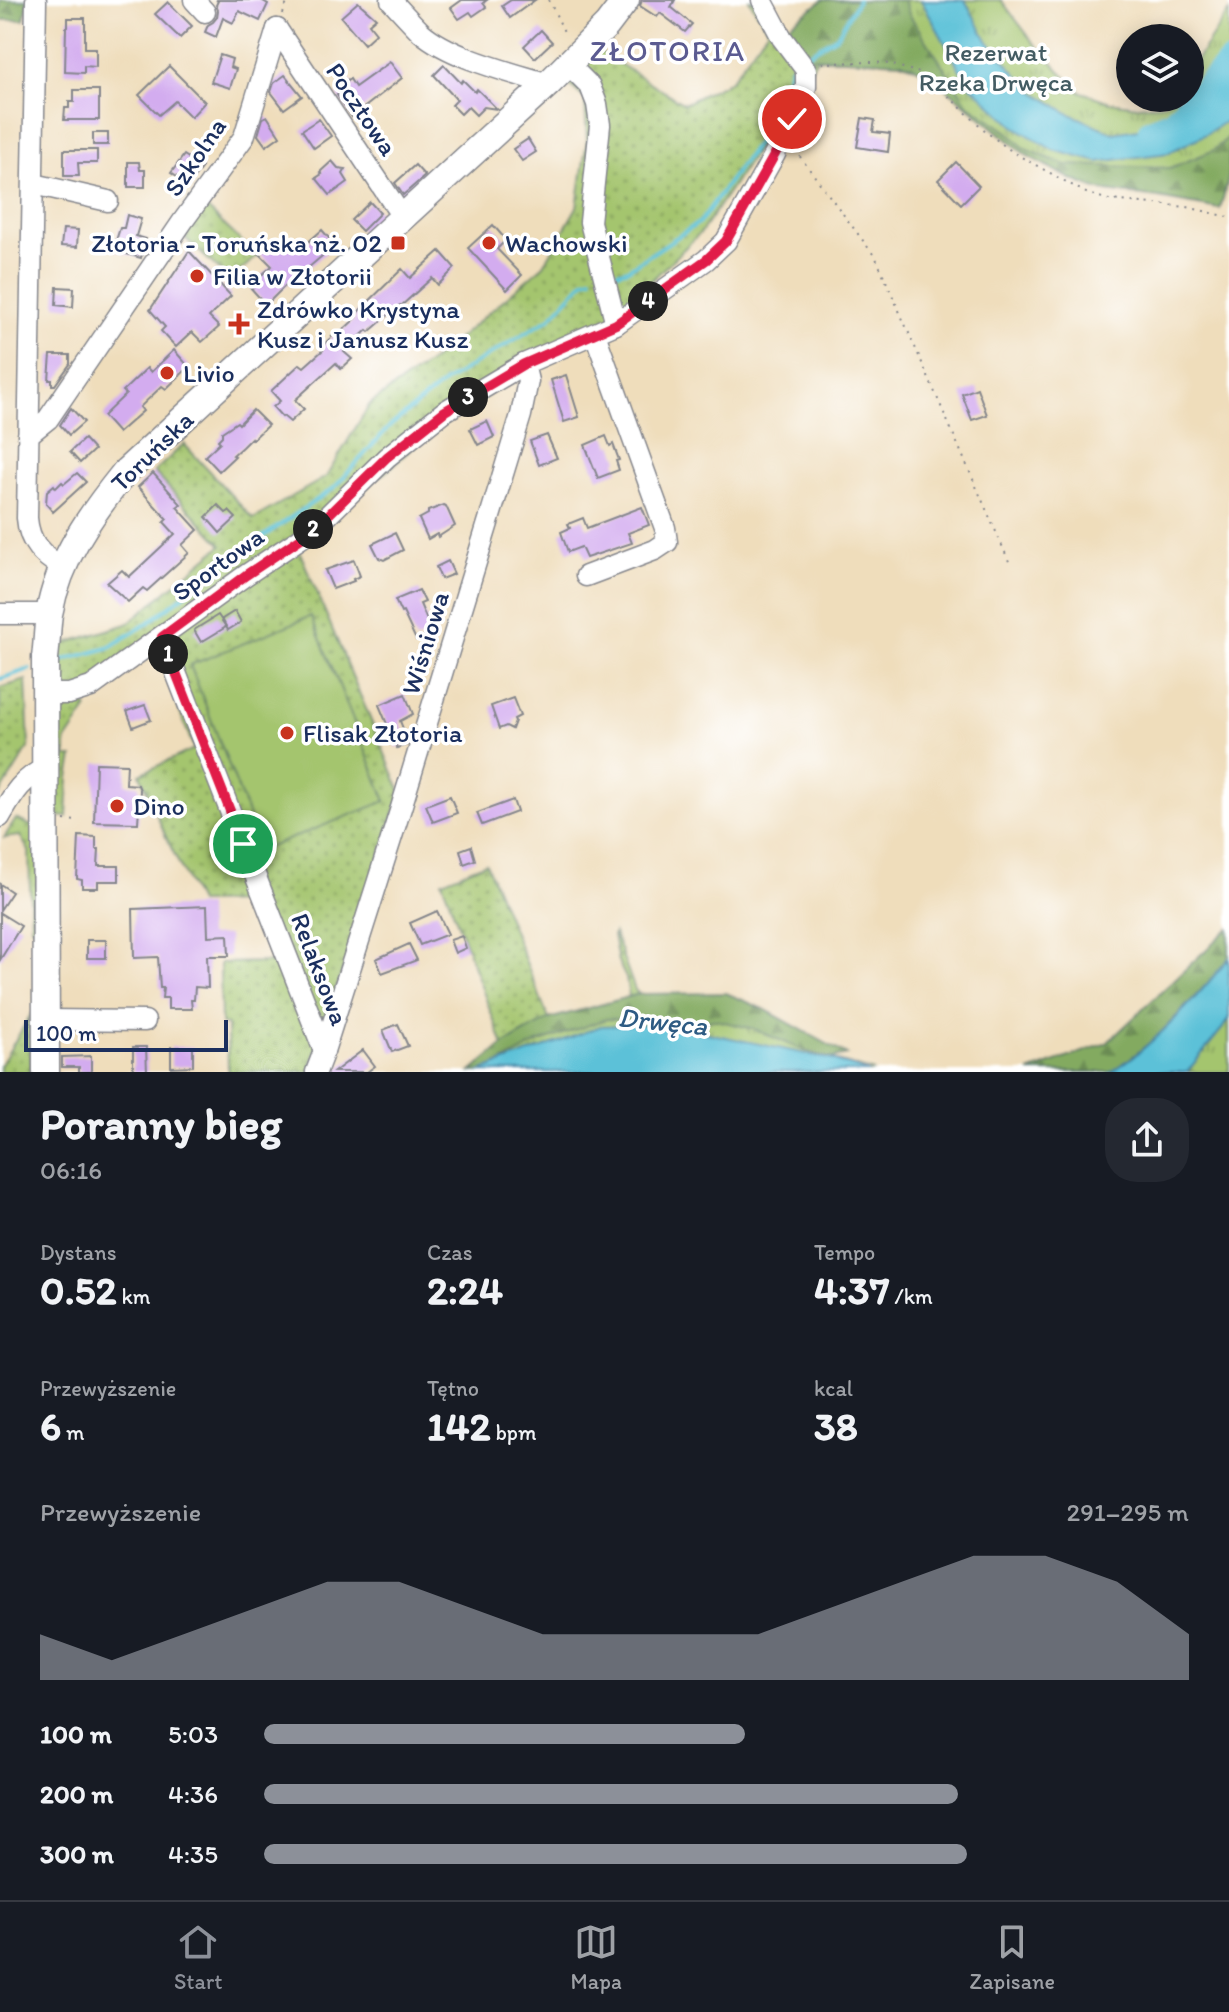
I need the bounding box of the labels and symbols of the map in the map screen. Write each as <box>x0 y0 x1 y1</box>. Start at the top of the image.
district label: ZŁOTORIA <box>590 32 746 69</box>
park label: Rezerwat Rzeka Drwęca <box>919 36 1074 98</box>
street label: Pocztowa <box>319 56 405 162</box>
pin <box>758 85 826 153</box>
street label: Szkolna <box>157 111 233 202</box>
place label: Złotoria - Toruńska nż. 02 <box>91 227 382 259</box>
place label: Wachowski <box>505 227 628 259</box>
marker: Złotoria - Toruńska nż. 02 <box>389 234 407 252</box>
marker: Wachowski <box>480 234 498 252</box>
place label: Filia w Złotorii <box>213 260 372 292</box>
marker: Filia w Złotorii <box>188 267 206 285</box>
pin: 4 <box>628 281 668 321</box>
place label: Zdrówko Krystyna Kusz i Janusz Kusz <box>257 293 469 355</box>
marker: Zdrówko Krystyna Kusz i Janusz Kusz <box>228 313 250 335</box>
place label: Livio <box>183 357 235 389</box>
marker: Livio <box>158 364 176 382</box>
pin: 3 <box>448 377 488 417</box>
street label: Toruńska <box>104 403 201 498</box>
pin: 2 <box>293 509 333 549</box>
street label: Sportowa <box>166 520 271 608</box>
street label: Wiśniowa <box>394 587 456 698</box>
pin: 1 <box>148 634 188 674</box>
place label: Flisak Złotoria <box>303 717 463 749</box>
marker: Flisak Złotoria <box>278 724 296 742</box>
place label: Dino <box>133 790 185 822</box>
marker: Dino <box>108 797 126 815</box>
pin <box>209 810 277 878</box>
street label: Relaksowa <box>284 908 356 1030</box>
water label: Drwęca <box>617 999 710 1043</box>
scale bar <box>24 1016 228 1052</box>

